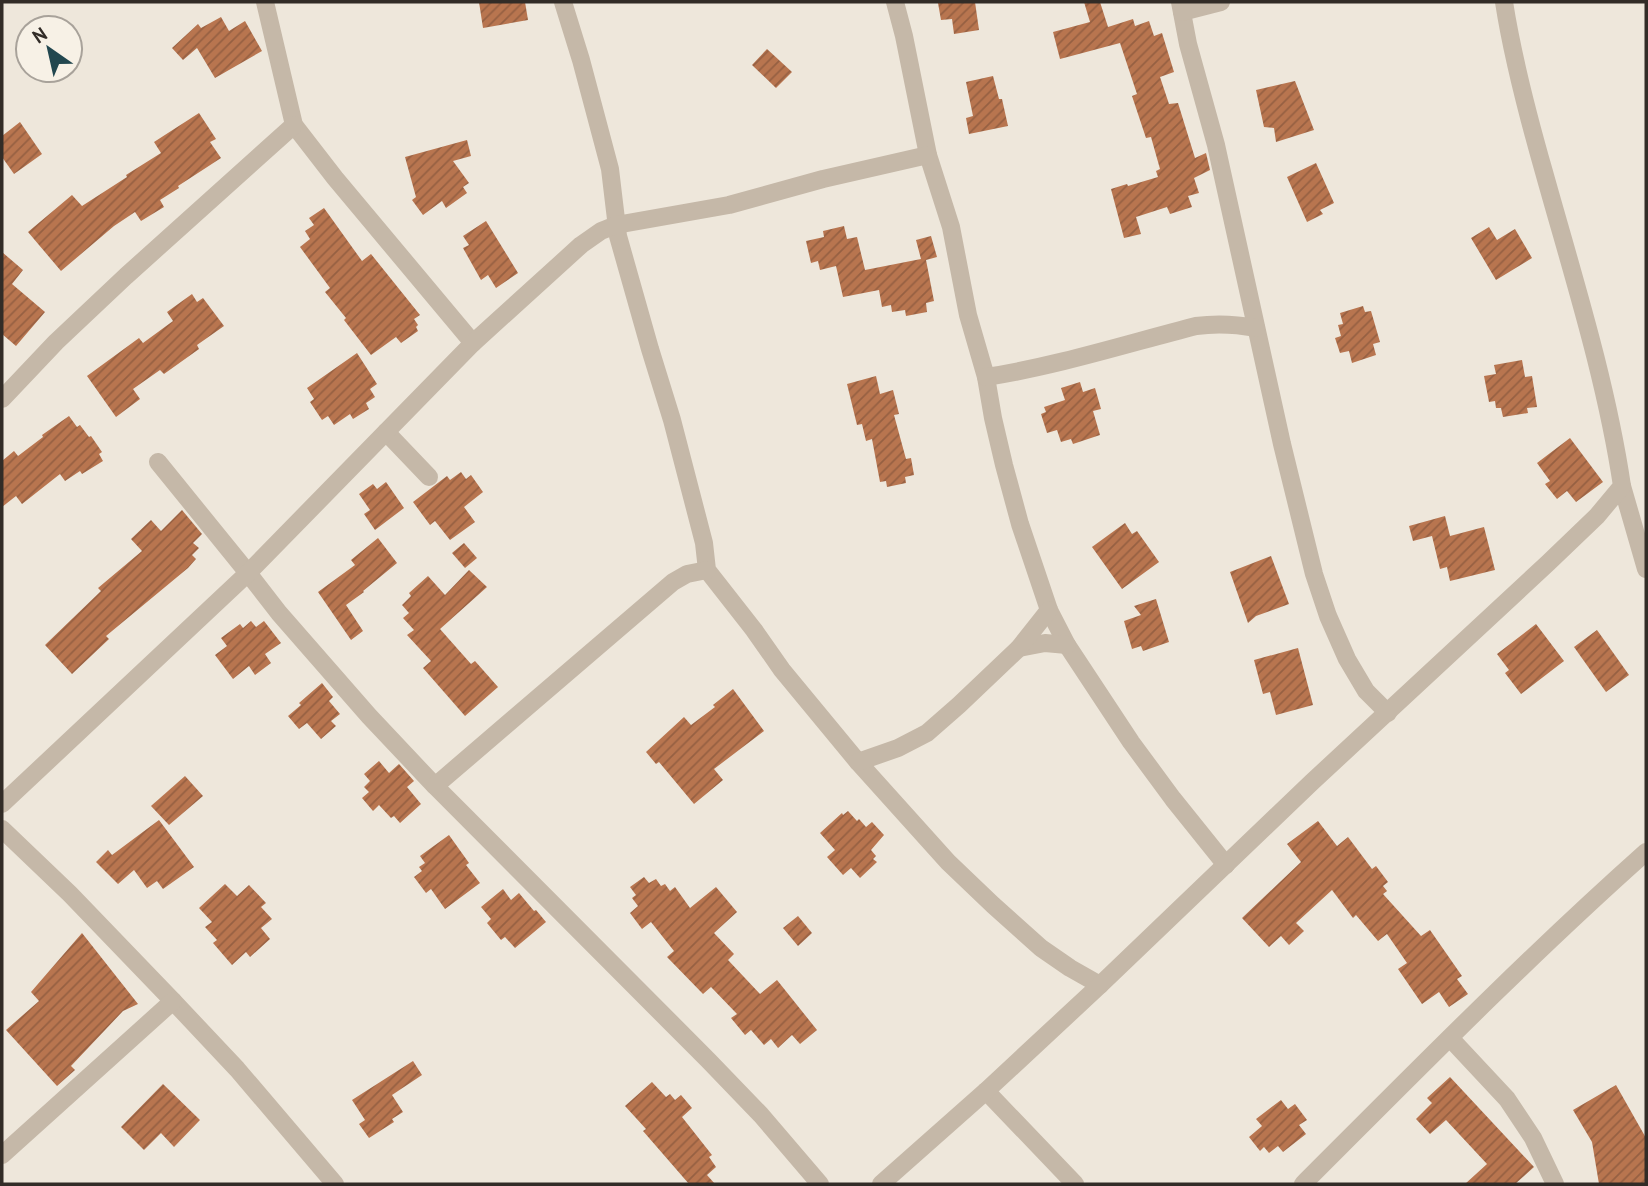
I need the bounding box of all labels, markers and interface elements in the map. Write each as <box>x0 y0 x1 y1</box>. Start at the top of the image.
north arrow <box>14 14 84 84</box>
text: N <box>28 21 51 48</box>

